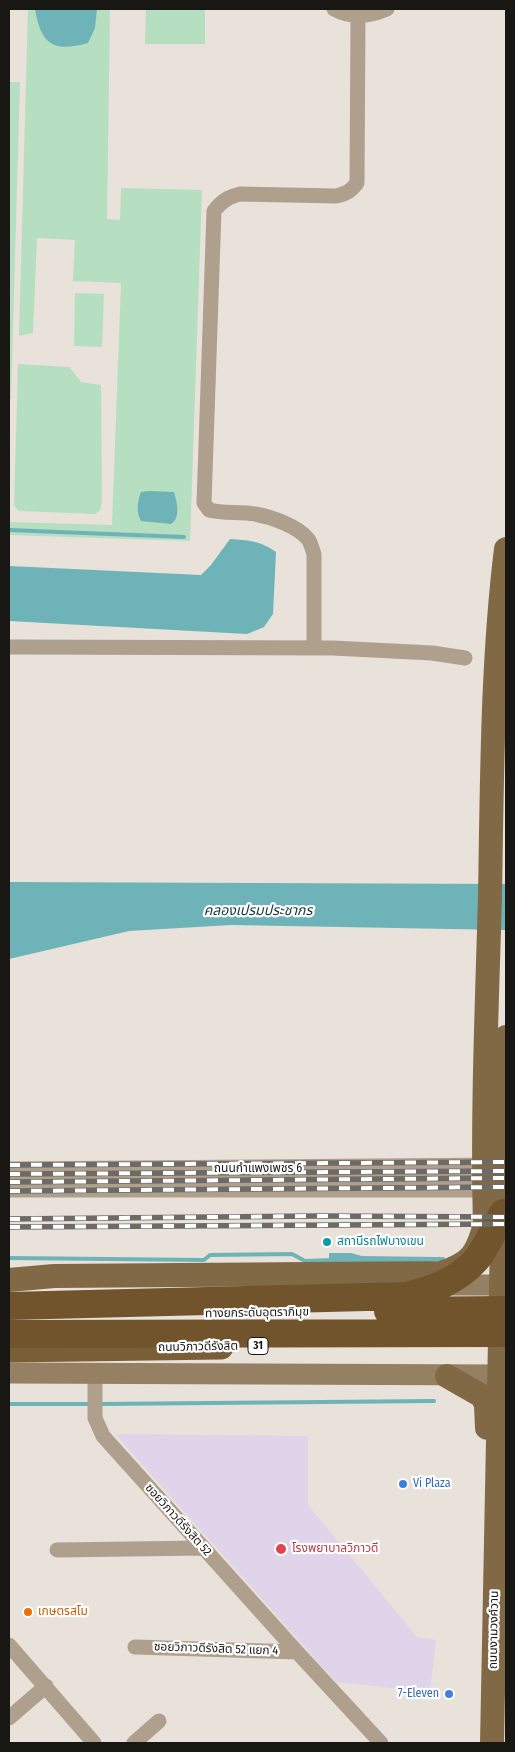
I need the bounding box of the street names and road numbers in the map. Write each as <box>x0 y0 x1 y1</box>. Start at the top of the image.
street label: ถนนกำแพงเพชร 6 <box>214 1162 302 1176</box>
street label: ทางยกระดับอุตราภิมุข <box>205 1305 309 1321</box>
road number: 31 <box>248 1338 268 1354</box>
street label: ถนนวิภาวดีรังสิต <box>158 1339 238 1355</box>
street label: ซอยวิภาวดีรังสิต 52 <box>142 1481 214 1559</box>
street label: ถนนงามวงศ์วาน <box>486 1591 502 1669</box>
street label: ซอยวิภาวดีรังสิต 52 แยก 4 <box>154 1640 278 1658</box>

